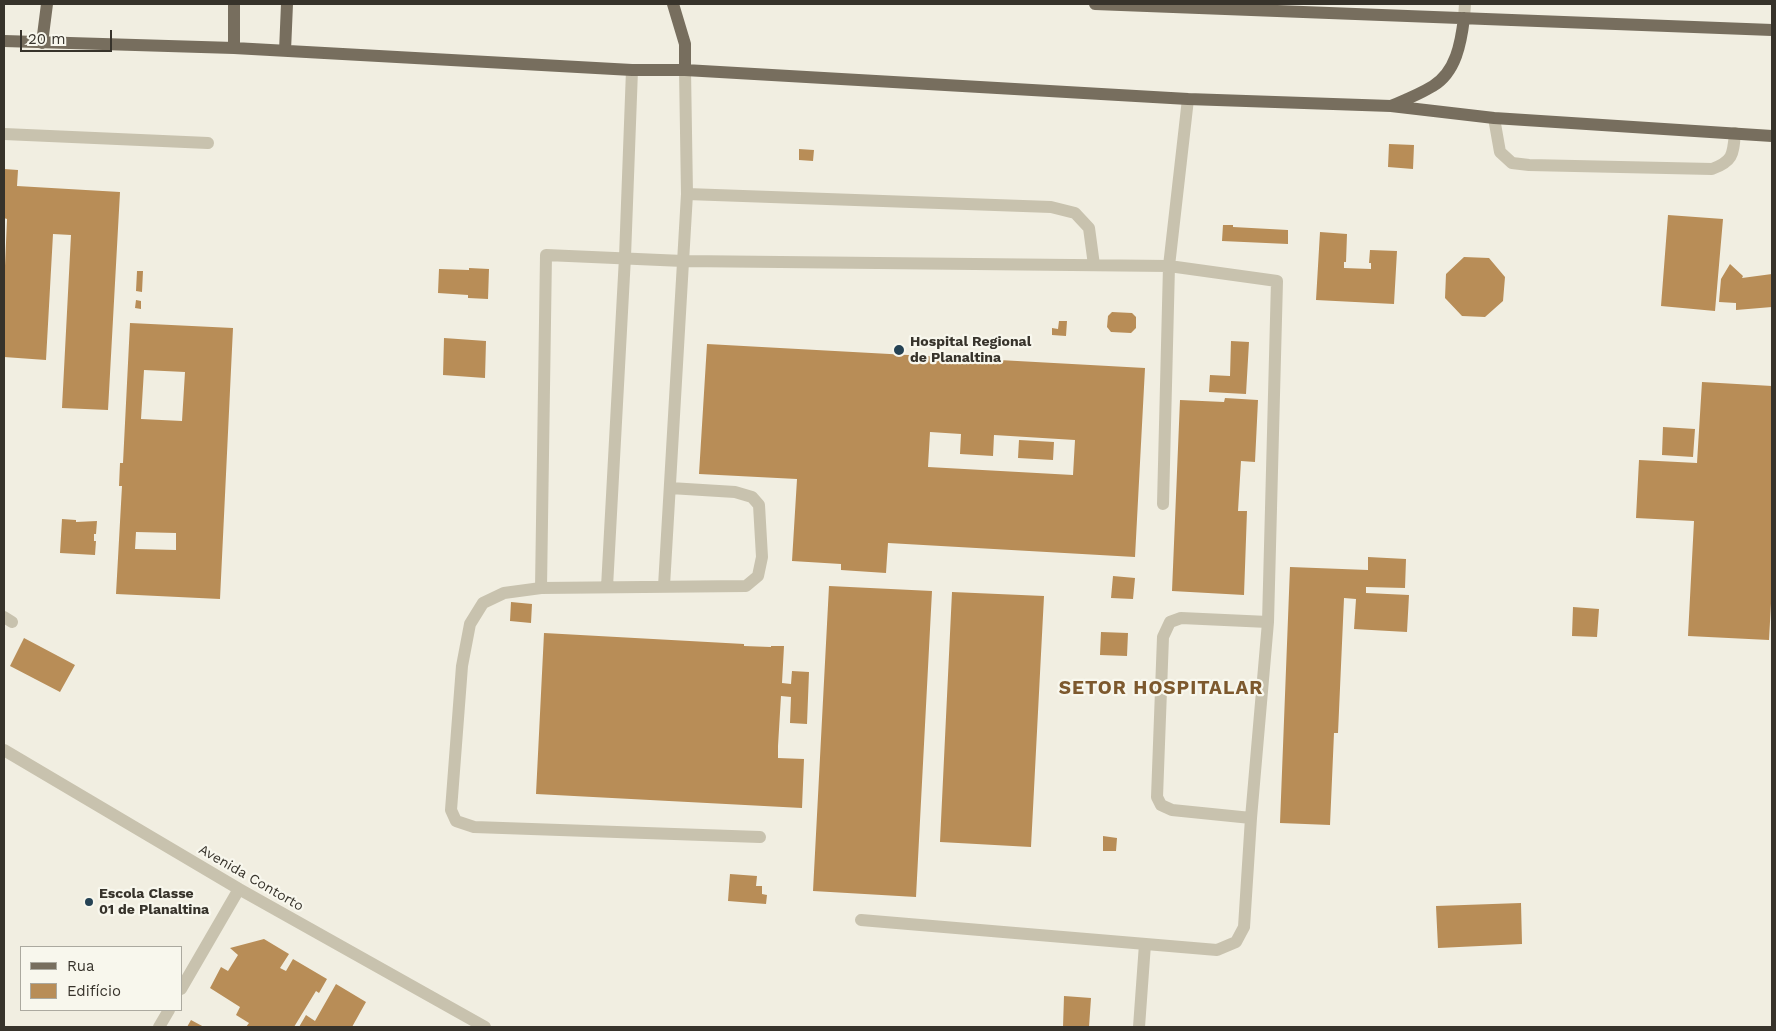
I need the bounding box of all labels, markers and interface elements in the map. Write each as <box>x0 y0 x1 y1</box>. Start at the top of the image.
scale bar <box>22 20 115 52</box>
text: 20 m <box>28 30 66 48</box>
place label: Hospital Regional de Planaltina <box>910 334 1031 367</box>
marker: Hospital Regional de Planaltina <box>892 343 906 357</box>
district label: SETOR HOSPITALAR <box>1057 677 1265 699</box>
street label: Avenida Contorto <box>196 841 306 915</box>
place label: Escola Classe 01 de Planaltina <box>99 886 209 919</box>
marker: Escola Classe 01 de Planaltina <box>83 896 95 908</box>
legend <box>20 946 182 1011</box>
text: Rua <box>67 957 95 975</box>
text: Edifício <box>67 982 121 1000</box>

